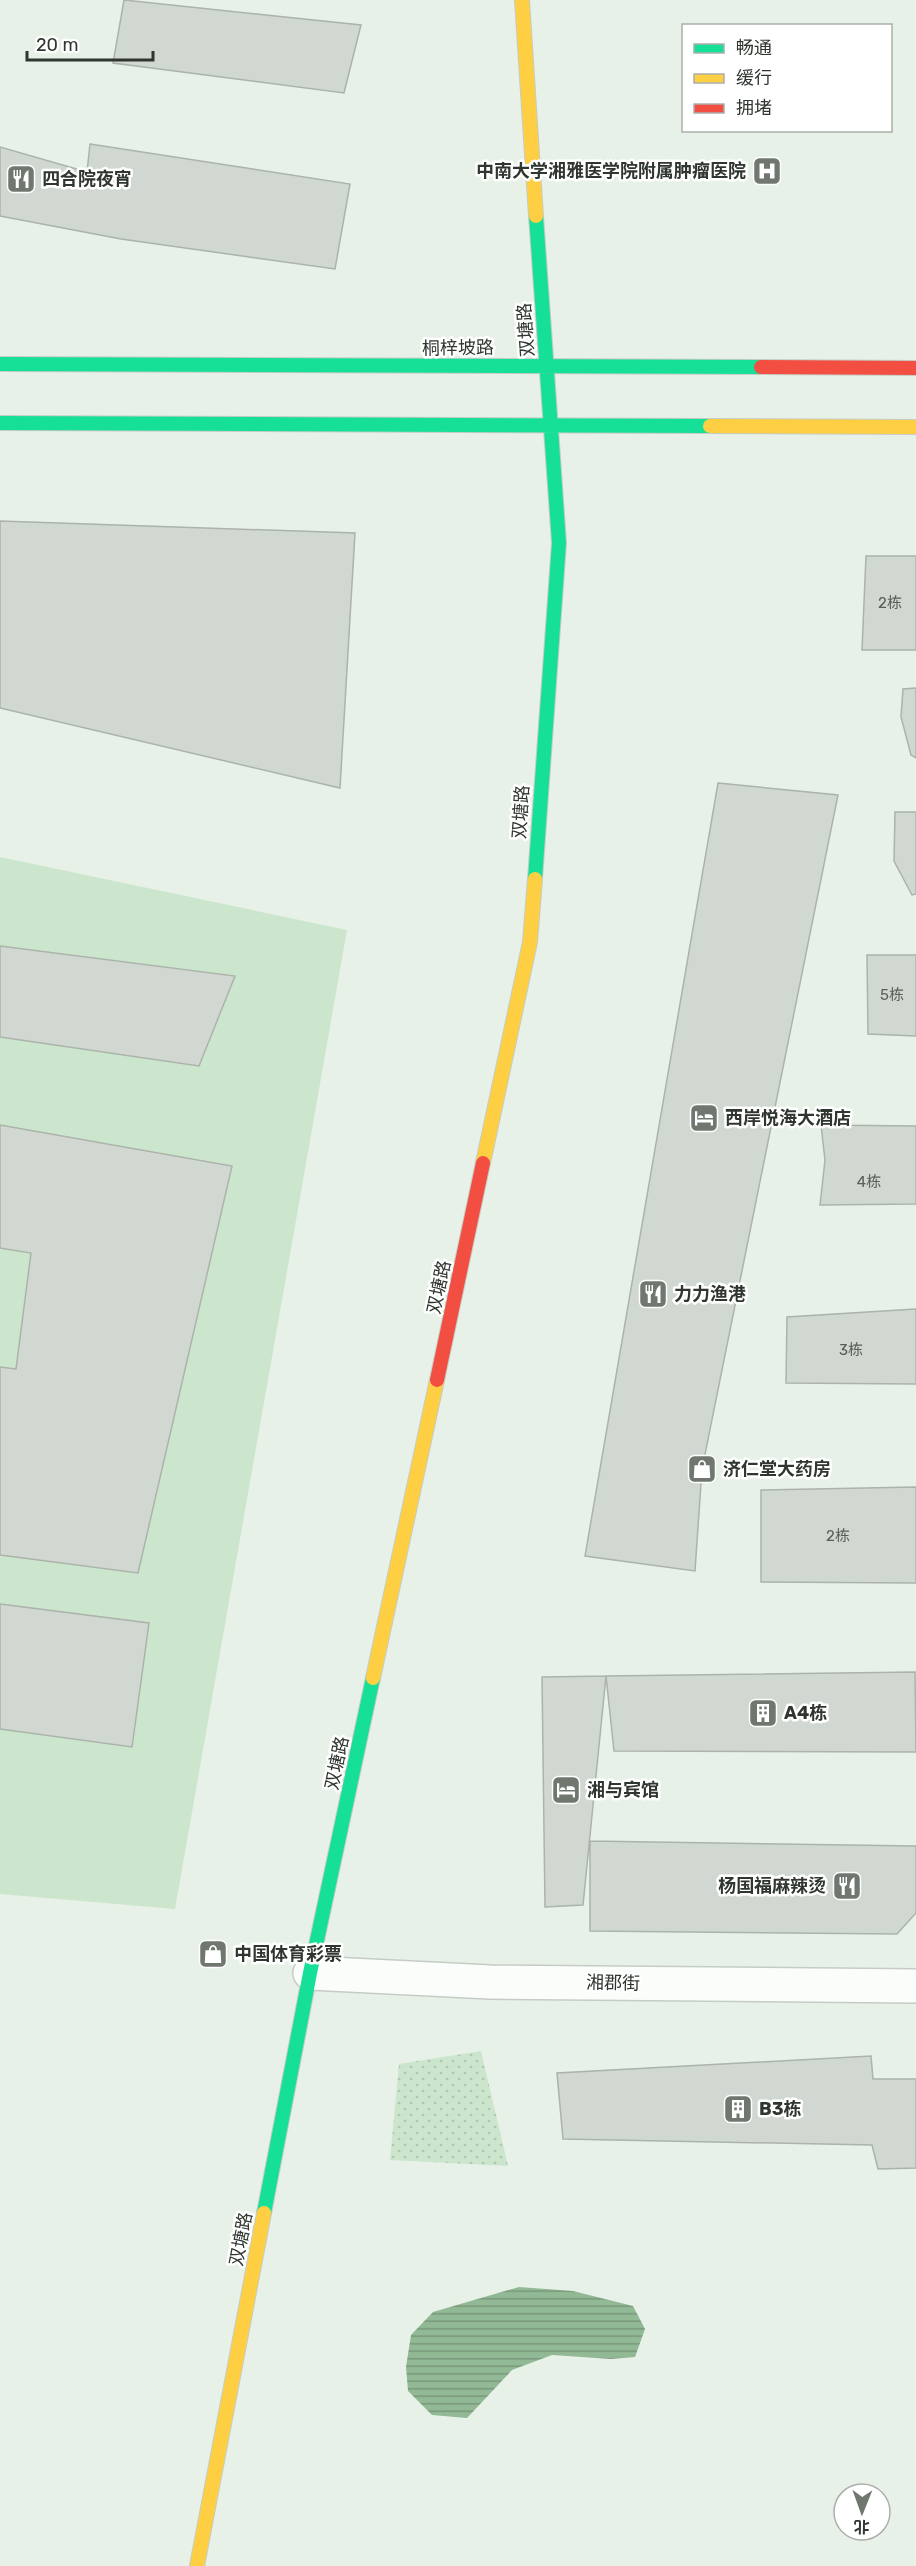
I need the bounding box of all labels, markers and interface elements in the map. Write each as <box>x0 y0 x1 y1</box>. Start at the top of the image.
scale bar <box>27 24 153 62</box>
legend <box>682 24 892 132</box>
text: 20 m <box>36 34 78 56</box>
text: 畅通 <box>736 37 772 59</box>
text: 缓行 <box>736 67 772 89</box>
text: 拥堵 <box>736 97 772 119</box>
hospital icon: 中南大学湘雅医学院附属肿瘤医院 <box>751 155 783 187</box>
place label: 中南大学湘雅医学院附属肿瘤医院 <box>476 160 746 182</box>
restaurant icon: 四合院夜宵 <box>5 163 37 195</box>
place label: 四合院夜宵 <box>42 168 132 190</box>
street label: 双塘路 <box>513 302 539 358</box>
street label: 桐梓坡路 <box>422 336 494 360</box>
house number: 2栋 <box>878 594 902 612</box>
street label: 双塘路 <box>508 784 534 840</box>
house number: 5栋 <box>880 986 904 1004</box>
hotel icon: 西岸悦海大酒店 <box>688 1102 720 1134</box>
place label: 西岸悦海大酒店 <box>725 1107 851 1129</box>
house number: 4栋 <box>857 1173 881 1191</box>
street label: 双塘路 <box>423 1258 455 1316</box>
restaurant icon: 力力渔港 <box>637 1278 669 1310</box>
place label: 力力渔港 <box>674 1283 746 1305</box>
house number: 3栋 <box>839 1341 863 1359</box>
shop icon: 济仁堂大药房 <box>686 1453 718 1485</box>
place label: 济仁堂大药房 <box>723 1458 831 1480</box>
house number: 2栋 <box>826 1527 850 1545</box>
building icon: A4栋 <box>747 1697 779 1729</box>
place label: A4栋 <box>784 1702 827 1724</box>
street label: 双塘路 <box>321 1734 353 1792</box>
hotel icon: 湘与宾馆 <box>550 1774 582 1806</box>
place label: 湘与宾馆 <box>587 1779 659 1801</box>
restaurant icon: 杨国福麻辣烫 <box>831 1870 863 1902</box>
place label: 杨国福麻辣烫 <box>718 1875 826 1897</box>
shop icon: 中国体育彩票 <box>197 1938 229 1970</box>
place label: 中国体育彩票 <box>234 1943 342 1965</box>
street label: 湘郡街 <box>586 1972 640 1994</box>
building icon: B3栋 <box>722 2093 754 2125</box>
place label: B3栋 <box>759 2098 802 2120</box>
street label: 双塘路 <box>225 2210 257 2268</box>
north arrow <box>832 2482 892 2542</box>
text: 北 <box>854 2517 870 2536</box>

